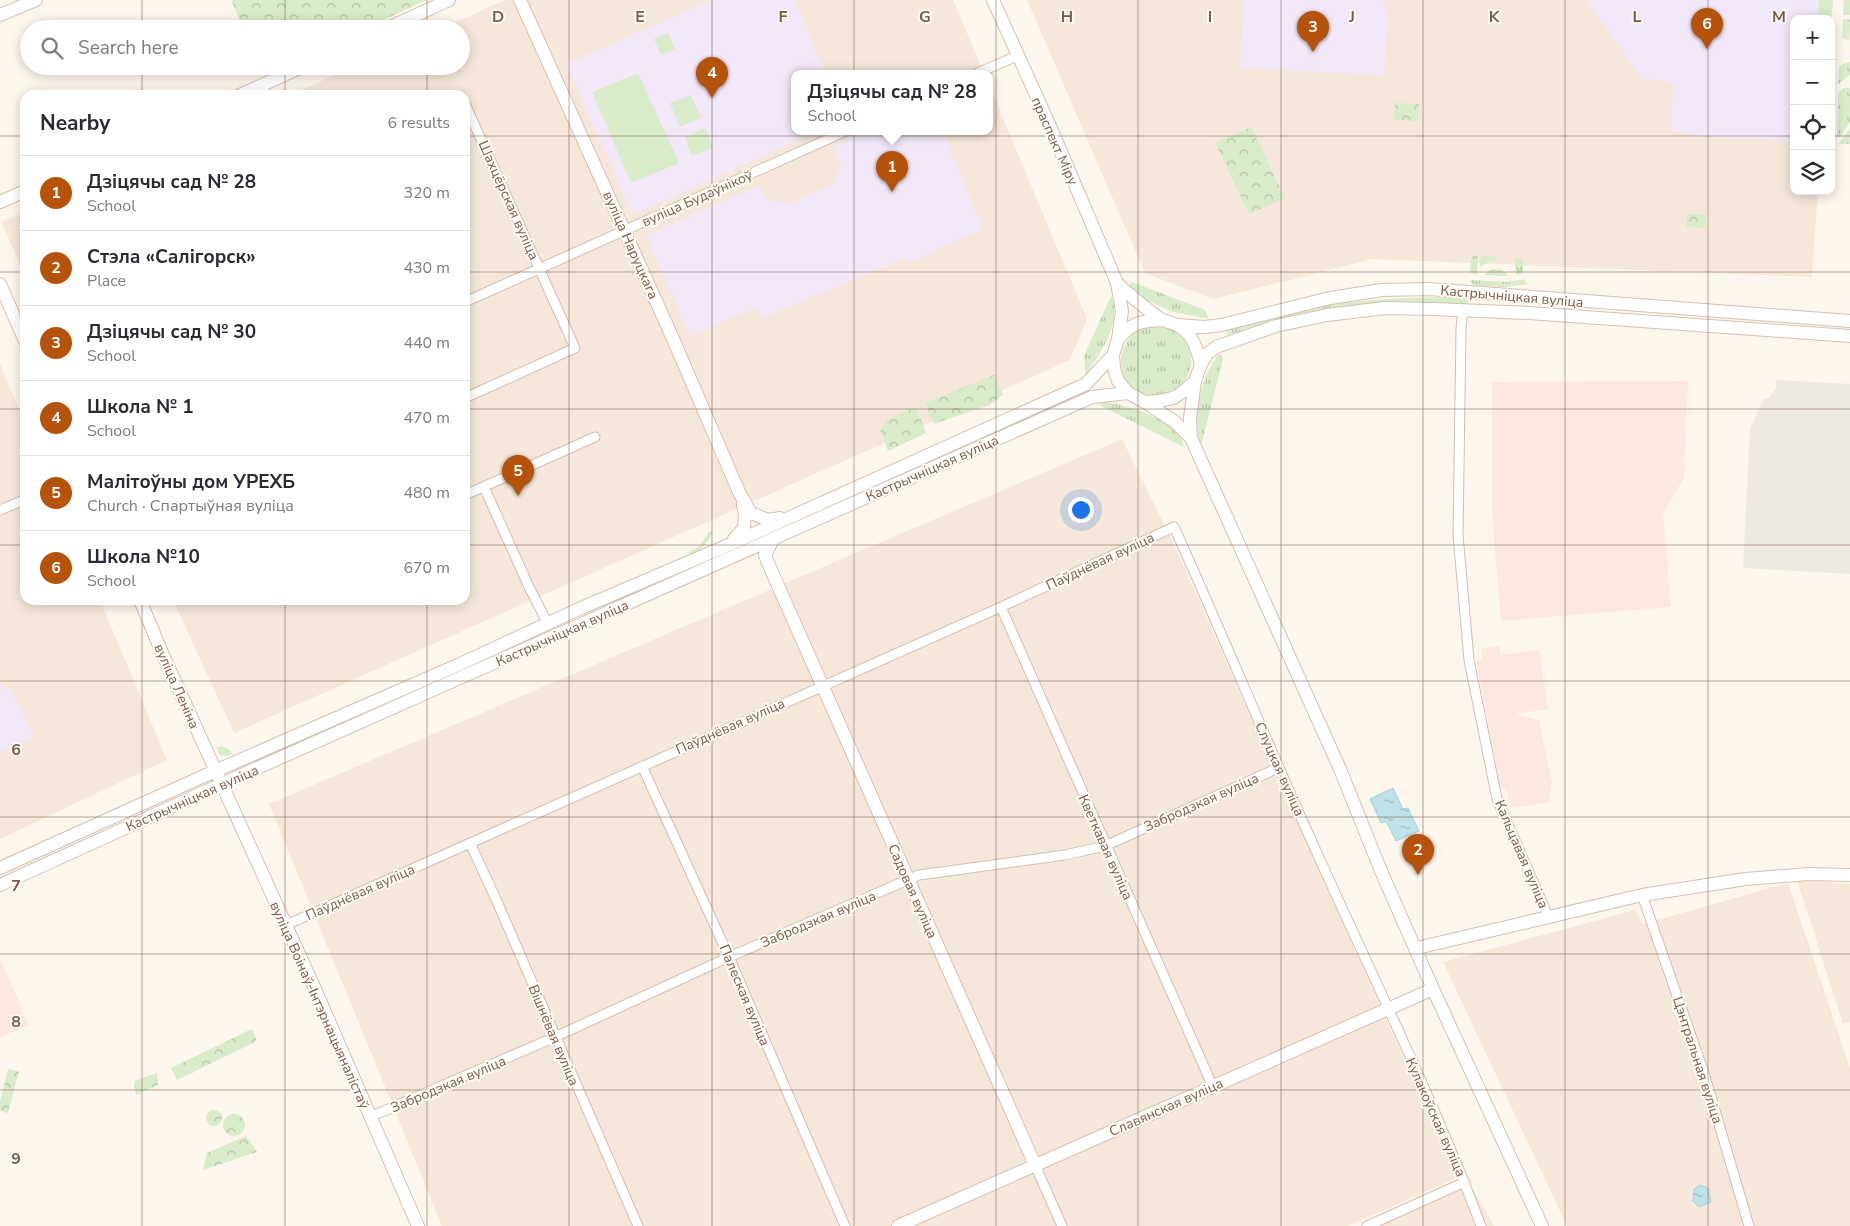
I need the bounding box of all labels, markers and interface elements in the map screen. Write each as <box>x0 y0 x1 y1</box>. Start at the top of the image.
text: D <box>492 6 504 28</box>
text: E <box>635 6 645 28</box>
text: F <box>779 6 788 28</box>
text: G <box>919 6 931 28</box>
text: H <box>1061 6 1073 28</box>
text: I <box>1208 6 1212 28</box>
text: J <box>1348 6 1355 28</box>
text: K <box>1489 6 1501 28</box>
text: L <box>1633 6 1642 28</box>
text: M <box>1772 6 1786 28</box>
pin: 6 <box>1691 8 1723 49</box>
pin: 3 <box>1297 11 1329 52</box>
map controls <box>1790 15 1835 195</box>
button: + <box>1790 15 1835 60</box>
search box <box>20 20 470 75</box>
icon: search <box>38 34 66 62</box>
text: Search here <box>78 35 179 61</box>
pin: 4 <box>696 57 728 98</box>
button: − <box>1790 60 1835 105</box>
popup <box>791 70 993 135</box>
text: Дзіцячы сад № 28 <box>807 79 977 105</box>
street label: праспект Міру <box>1027 94 1083 189</box>
text: School <box>807 105 856 127</box>
button: locate <box>1790 105 1835 150</box>
text: Nearby <box>40 109 110 137</box>
text: 6 results <box>388 112 450 134</box>
street label: Шахцёрская вуліца <box>474 138 543 263</box>
button: layers <box>1790 150 1835 195</box>
pin: 1 <box>876 151 908 192</box>
street label: вуліца Будаўнікоў <box>639 165 756 231</box>
text: Дзіцячы сад № 28 <box>87 169 256 195</box>
text: 1 <box>51 182 61 204</box>
text: 320 m <box>403 182 450 204</box>
street label: вуліца Наруцкага <box>598 188 663 302</box>
text: School <box>87 195 136 217</box>
text: Стэла «Салігорск» <box>87 244 256 270</box>
text: 2 <box>51 257 61 279</box>
text: 430 m <box>403 257 450 279</box>
text: Place <box>87 270 126 292</box>
street label: Кастрычніцкая вуліца <box>1440 281 1584 312</box>
text: Дзіцячы сад № 30 <box>87 319 256 345</box>
text: 3 <box>51 332 61 354</box>
text: 440 m <box>403 332 450 354</box>
text: School <box>87 345 136 367</box>
text: Школа № 1 <box>87 394 194 420</box>
text: 4 <box>51 407 61 429</box>
text: 470 m <box>403 407 450 429</box>
text: School <box>87 420 136 442</box>
street label: Кастрычніцкая вуліца <box>863 431 1002 506</box>
pin: 5 <box>502 455 534 496</box>
text: Малітоўны дом УРЕХБ <box>87 469 295 495</box>
text: 5 <box>51 482 61 504</box>
text: 480 m <box>403 482 450 504</box>
text: Church · Спартыўная вуліца <box>87 495 294 517</box>
your location <box>1068 497 1094 523</box>
street label: Паўднёвая вуліца <box>1043 528 1158 595</box>
text: Школа №10 <box>87 544 200 570</box>
text: 6 <box>51 557 61 579</box>
text: 670 m <box>403 557 450 579</box>
text: School <box>87 570 136 592</box>
street label: Кастрычніцкая вуліца <box>493 596 632 671</box>
street label: вуліца Леніна <box>149 641 204 732</box>
street label: Паўднёвая вуліца <box>673 694 788 759</box>
street label: Слуцкая вуліца <box>1250 719 1309 819</box>
text: 6 <box>11 739 21 761</box>
street label: Кастрычніцкая вуліца <box>123 761 262 836</box>
street label: Забродзкая вуліца <box>1141 769 1262 836</box>
street label: Кветкавая вуліца <box>1074 791 1137 903</box>
street label: Кальцавая вуліца <box>1490 797 1553 911</box>
pin: 2 <box>1402 834 1434 875</box>
street label: Садовая вуліца <box>883 841 942 941</box>
street label: Паўднёвая вуліца <box>303 860 418 925</box>
text: 7 <box>11 875 21 897</box>
street label: Забродзкая вуліца <box>757 887 879 952</box>
street label: вуліца Воінаў-Інтэрнацыяналістаў <box>265 899 374 1112</box>
street label: Палеская вуліца <box>715 942 774 1049</box>
street label: Вішнёвая вуліца <box>524 982 583 1089</box>
street label: Цэнтральная вуліца <box>1668 994 1727 1126</box>
text: 8 <box>11 1011 21 1033</box>
street label: Забродзкая вуліца <box>387 1052 509 1117</box>
street label: Кулакоўская вуліца <box>1401 1055 1470 1180</box>
street label: Славянская вуліца <box>1106 1074 1226 1141</box>
text: 9 <box>11 1148 21 1170</box>

